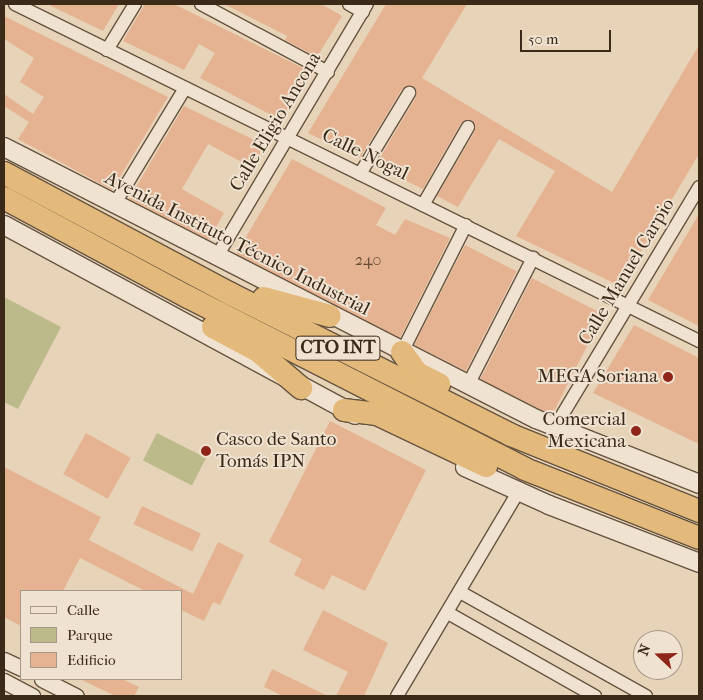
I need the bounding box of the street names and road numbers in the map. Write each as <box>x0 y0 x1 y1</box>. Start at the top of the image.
street label: Calle Eligio Ancona <box>225 48 327 196</box>
street label: Calle Nogal <box>318 124 412 186</box>
street label: Avenida Instituto Técnico Industrial <box>101 167 373 321</box>
street label: Calle Manuel Carpio <box>574 194 680 350</box>
road number: CTO INT <box>294 332 382 363</box>

